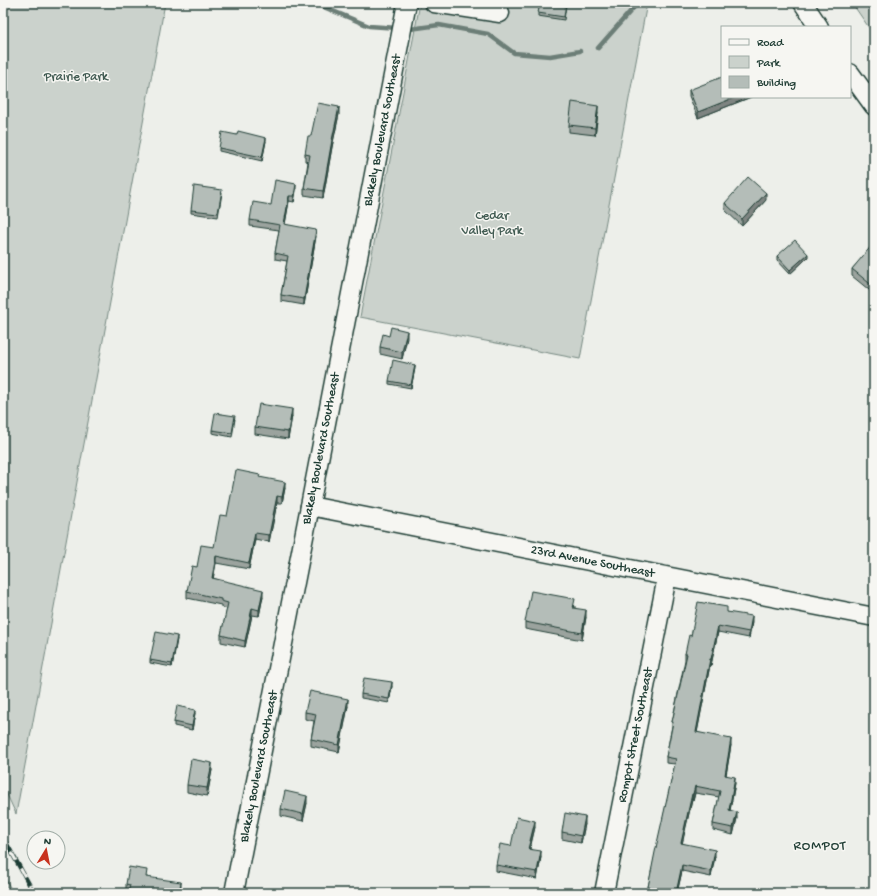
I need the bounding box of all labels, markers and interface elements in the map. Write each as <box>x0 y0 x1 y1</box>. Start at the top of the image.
legend <box>721 26 851 98</box>
text: Road <box>757 37 784 51</box>
street label: Blakely Boulevard Southeast <box>360 51 405 208</box>
text: Park <box>756 57 782 71</box>
park label: Prairie Park <box>43 70 109 85</box>
text: Building <box>756 77 796 91</box>
park label: Cedar Valley Park <box>460 209 524 239</box>
street label: Blakely Boulevard Southeast <box>299 370 343 527</box>
street label: 23rd Avenue Southeast <box>529 542 657 581</box>
street label: Rompot Street Southeast <box>615 665 657 804</box>
street label: Blakely Boulevard Southeast <box>236 688 281 845</box>
north arrow <box>26 830 66 870</box>
text: N <box>43 836 52 849</box>
district label: ROMPOT <box>793 838 847 855</box>

